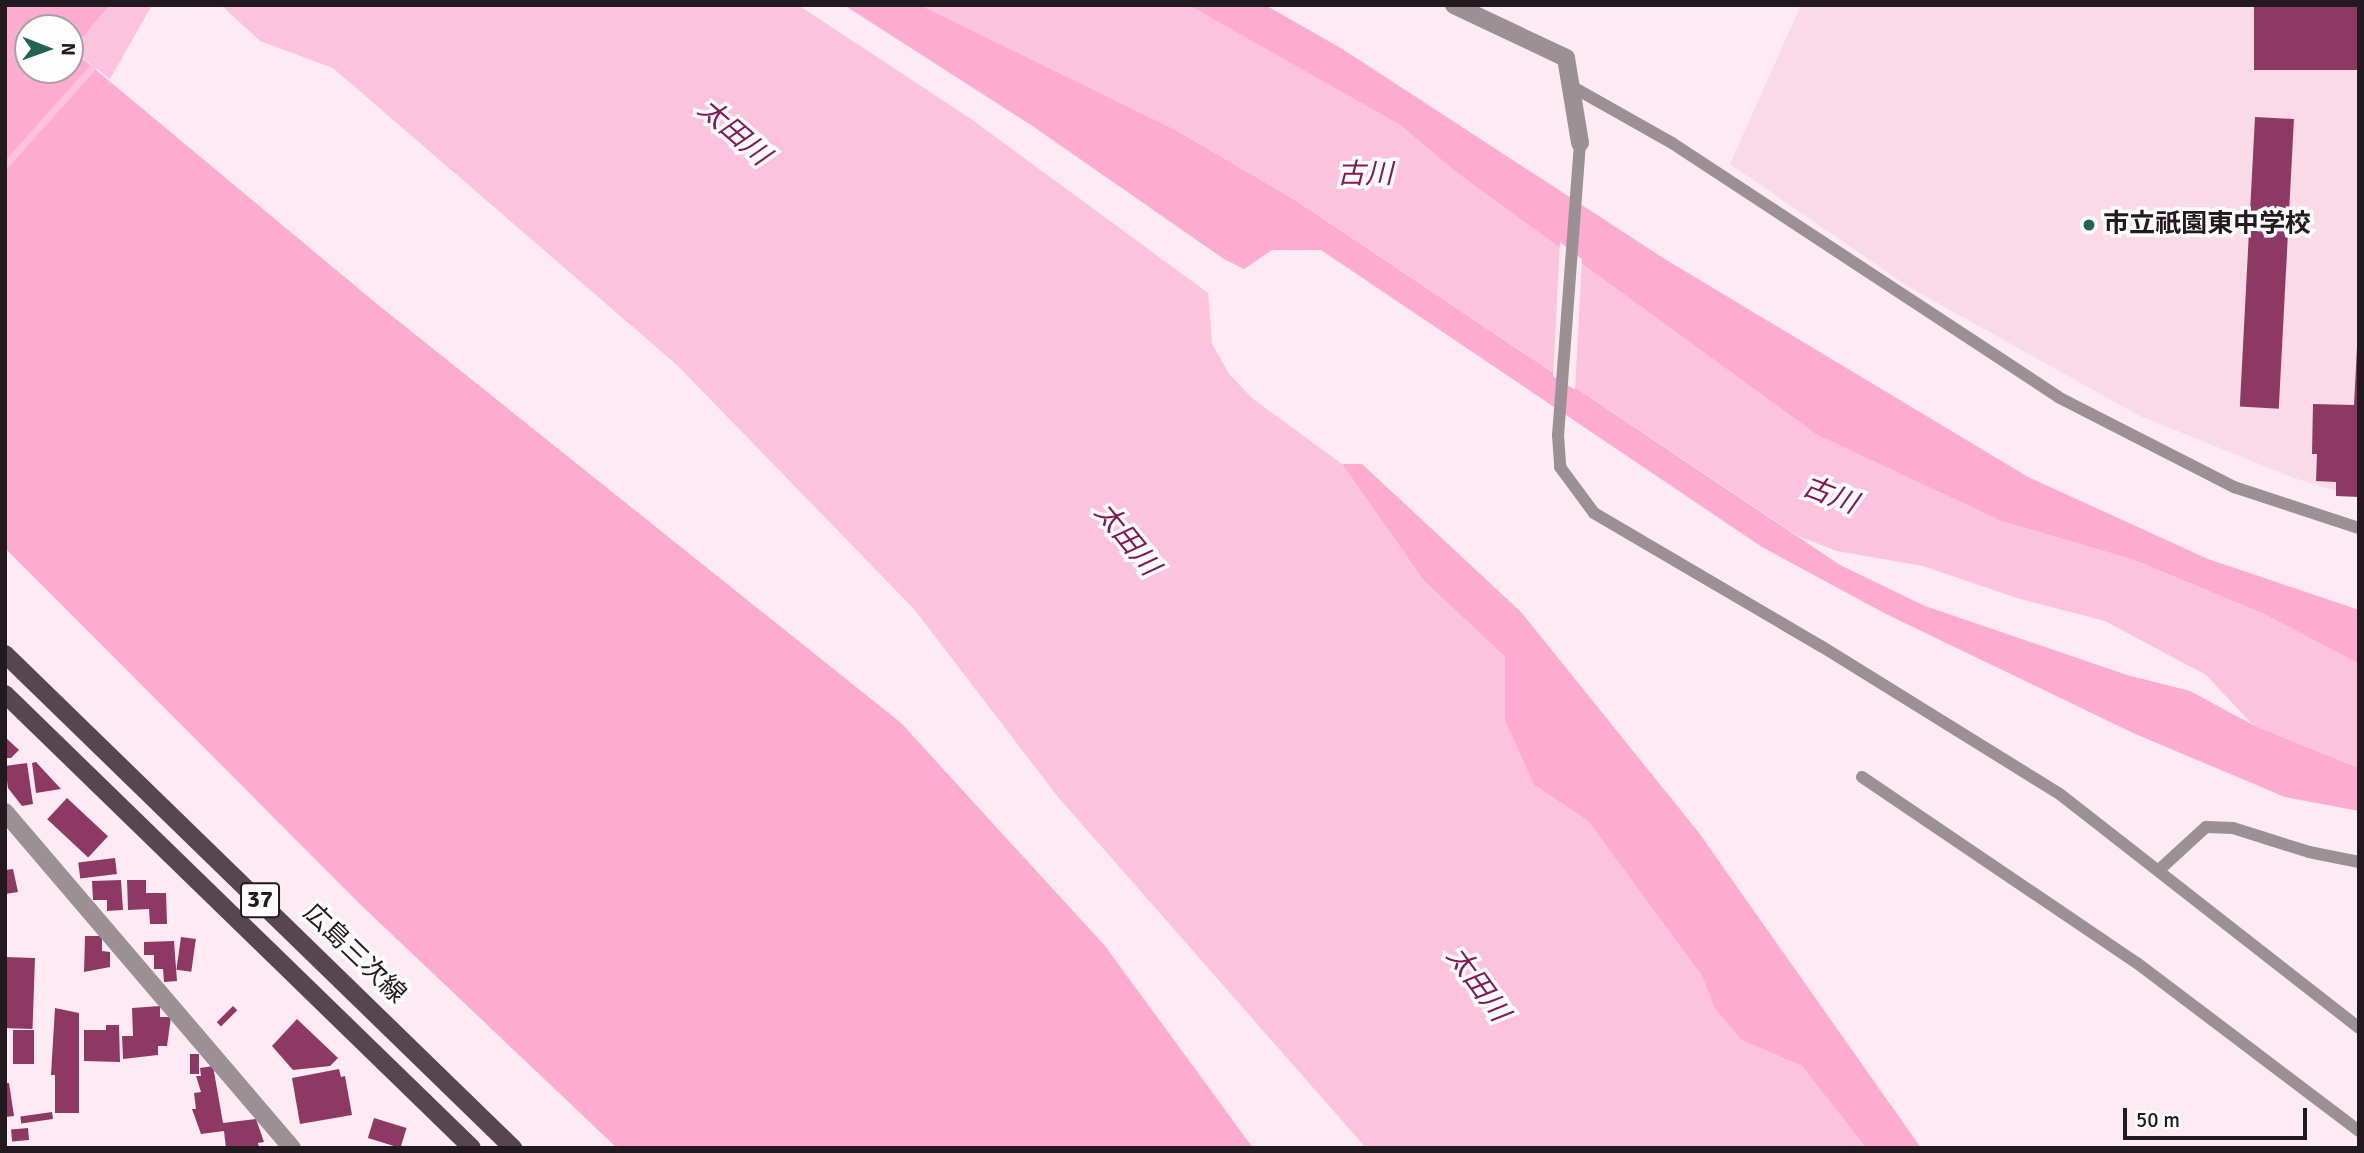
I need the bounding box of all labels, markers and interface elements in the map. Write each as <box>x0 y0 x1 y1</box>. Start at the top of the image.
north arrow <box>14 14 84 84</box>
text: N <box>56 43 80 56</box>
water label: 太田川 <box>691 92 777 172</box>
water label: 古川 <box>1337 157 1393 191</box>
place label: 市立祇園東中学校 <box>2103 209 2311 241</box>
marker: 市立祇園東中学校 <box>2081 217 2097 233</box>
water label: 古川 <box>1798 469 1862 521</box>
water label: 太田川 <box>1088 496 1166 582</box>
road number: 37 <box>239 880 281 920</box>
street label: 広島三次線 <box>296 898 412 1010</box>
water label: 太田川 <box>1440 940 1516 1028</box>
scale bar <box>2126 1094 2310 1138</box>
text: 50 m <box>2136 1107 2180 1133</box>

